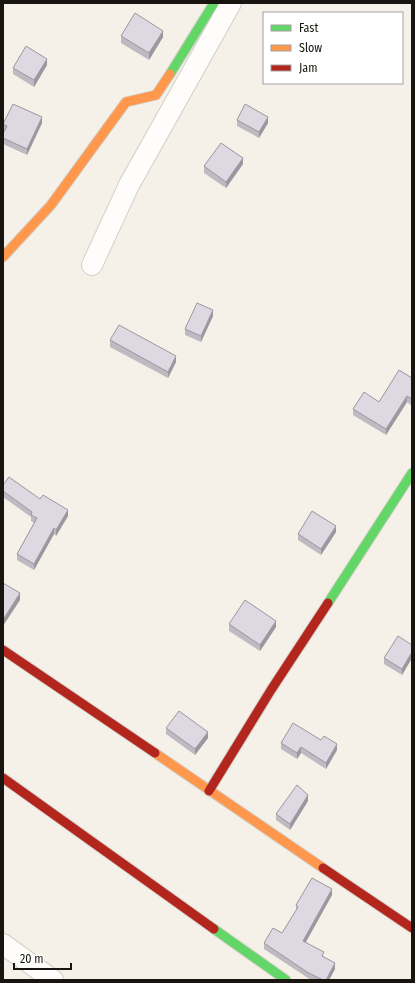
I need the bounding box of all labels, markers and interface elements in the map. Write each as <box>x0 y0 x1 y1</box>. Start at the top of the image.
legend <box>263 12 403 84</box>
text: Fast <box>299 21 318 35</box>
text: Slow <box>299 41 322 55</box>
text: Jam <box>299 61 317 75</box>
scale bar <box>14 945 71 971</box>
text: 20 m <box>20 952 44 966</box>

